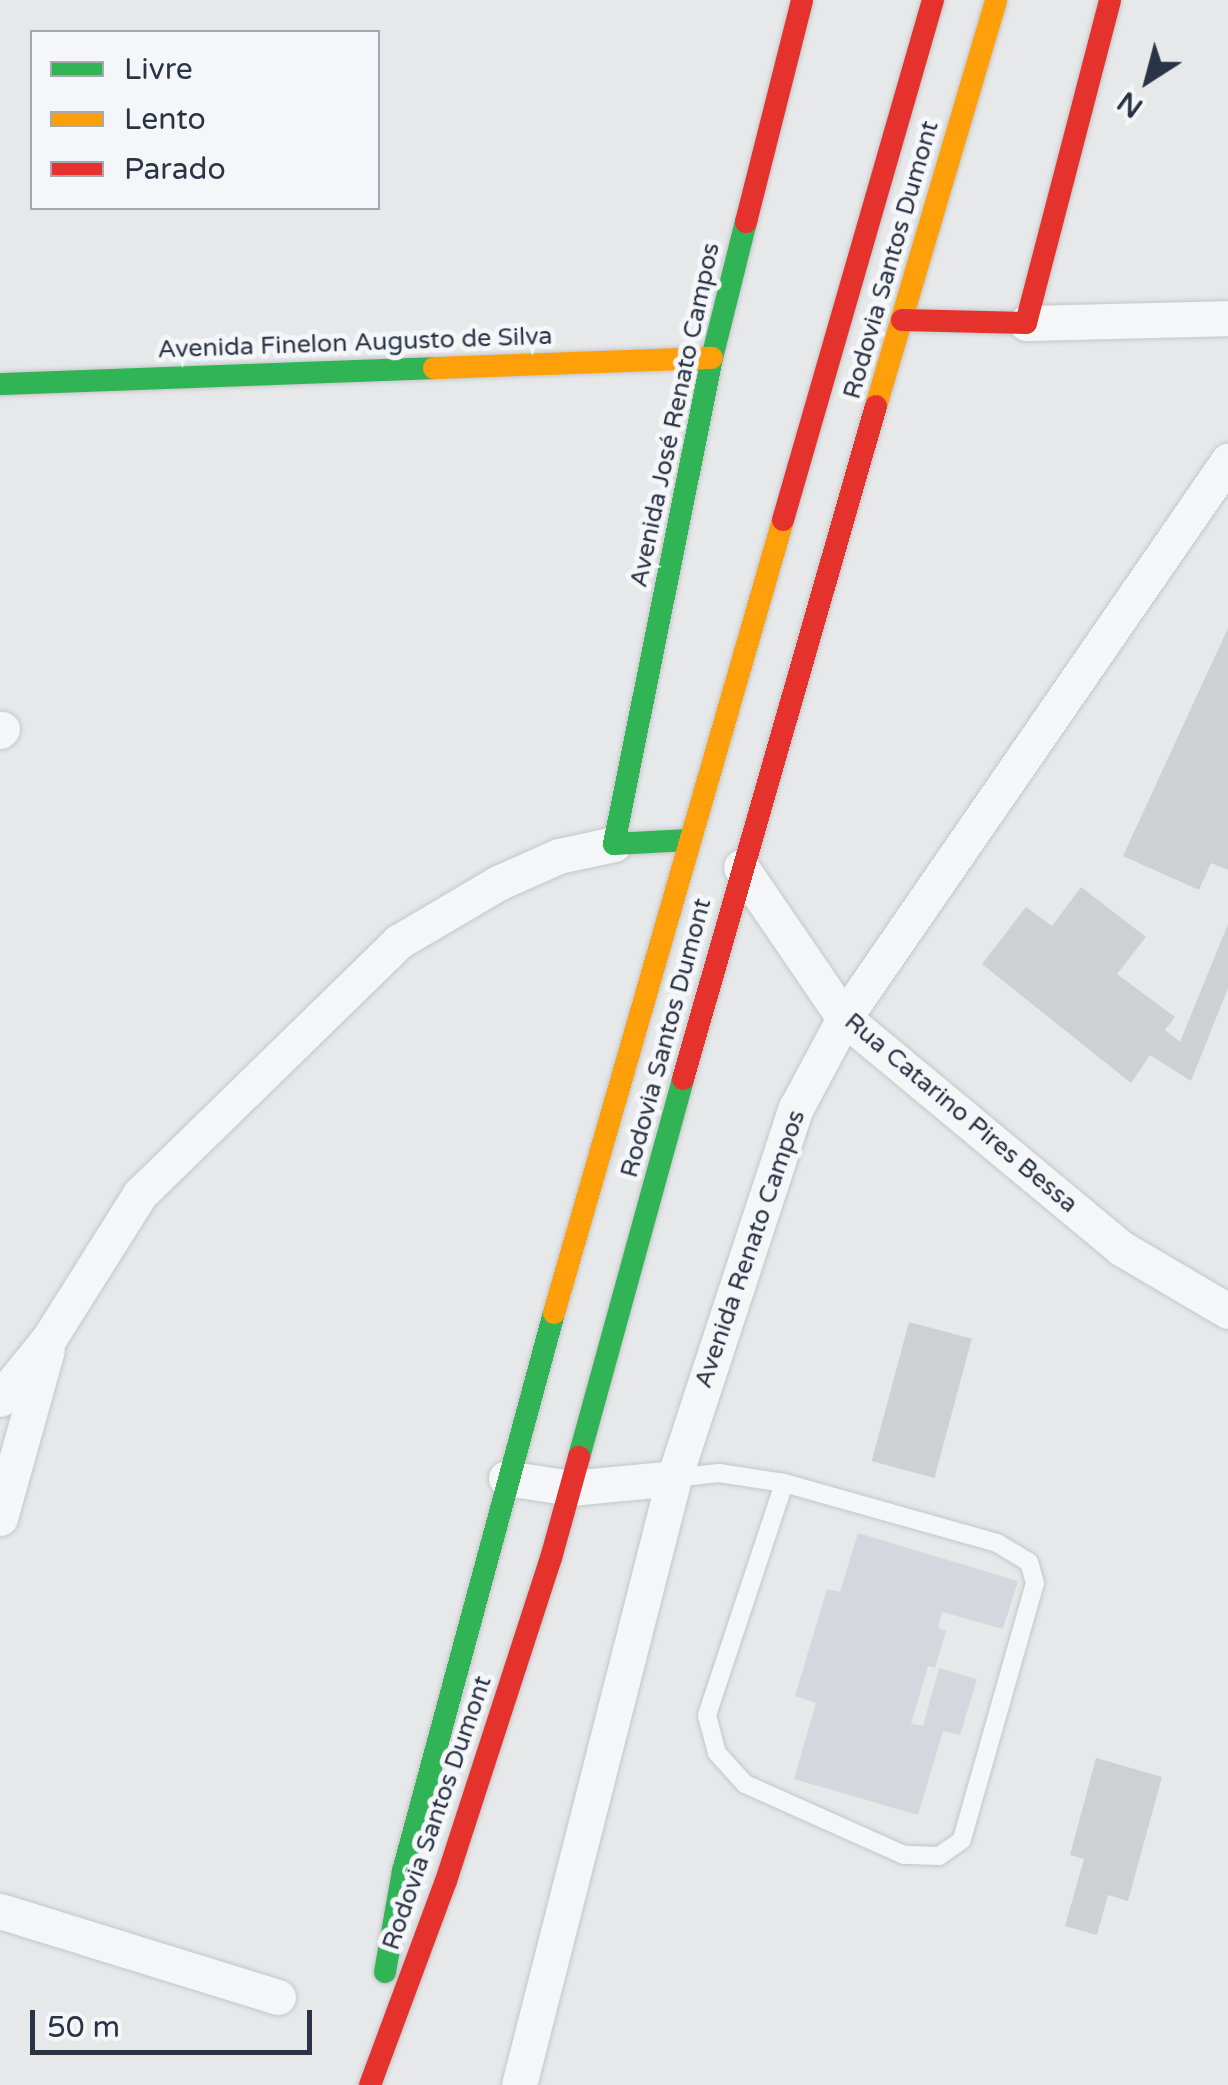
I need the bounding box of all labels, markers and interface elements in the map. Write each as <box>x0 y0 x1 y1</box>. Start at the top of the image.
legend <box>30 30 380 210</box>
north arrow <box>1098 30 1198 130</box>
text: Livre <box>124 51 193 88</box>
text: N <box>1111 84 1149 125</box>
text: Lento <box>124 101 206 138</box>
street label: Rodovia Santos Dumont <box>837 118 945 402</box>
text: Parado <box>124 151 226 188</box>
street label: Avenida José Renato Campos <box>624 240 726 590</box>
street label: Avenida Finelon Augusto de Silva <box>157 321 553 365</box>
street label: Rodovia Santos Dumont <box>614 895 718 1181</box>
street label: Rua Catarino Pires Bessa <box>838 1007 1084 1219</box>
street label: Avenida Renato Campos <box>688 1106 812 1392</box>
street label: Rodovia Santos Dumont <box>376 1672 498 1954</box>
scale bar <box>35 1990 318 2052</box>
text: 50 m <box>47 2009 120 2046</box>

